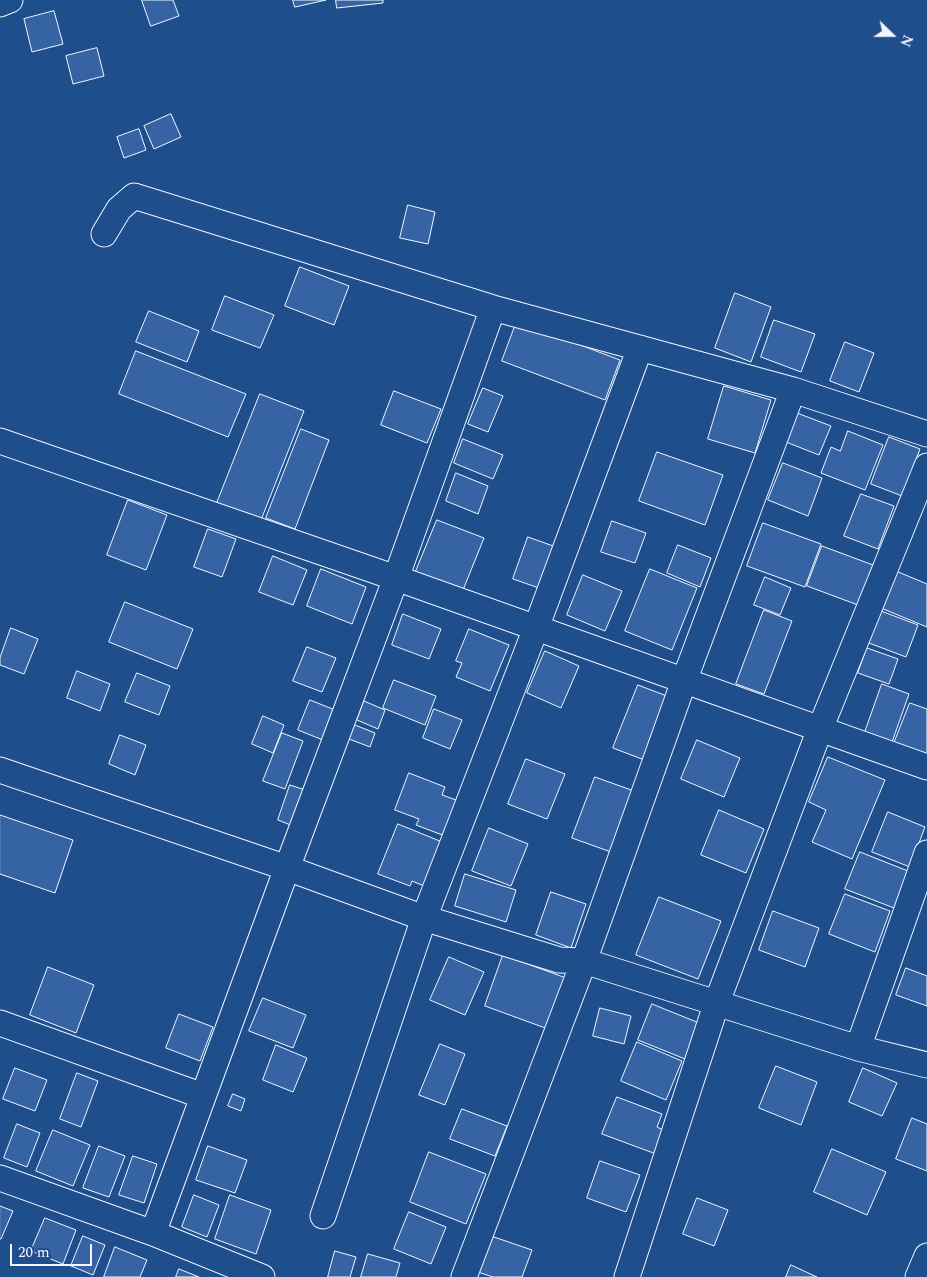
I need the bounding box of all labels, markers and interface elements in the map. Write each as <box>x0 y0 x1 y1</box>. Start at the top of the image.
north arrow <box>867 10 917 60</box>
text: N <box>894 32 918 50</box>
scale bar <box>12 1234 95 1266</box>
text: 20 m <box>18 1241 50 1264</box>

